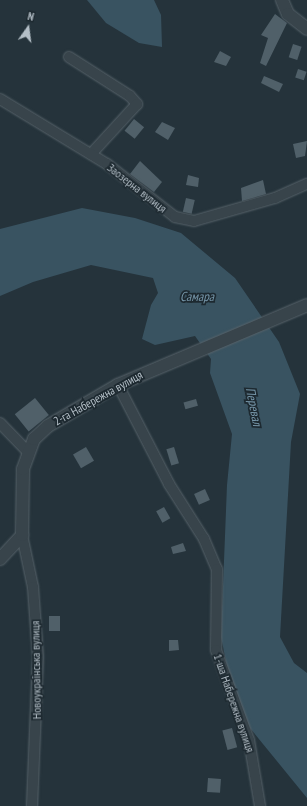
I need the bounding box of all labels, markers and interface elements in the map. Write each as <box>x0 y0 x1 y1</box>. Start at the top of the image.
north arrow <box>8 8 48 48</box>
text: N <box>26 9 35 24</box>
street label: Заозерна вулиця <box>104 160 170 216</box>
water label: Самара <box>180 289 214 305</box>
street label: 2-га Набережна вулиця <box>51 368 145 428</box>
water label: Перевал <box>242 386 264 428</box>
street label: Новоукраїнська вулиця <box>28 621 44 719</box>
street label: 1-ша Набережна вулиця <box>210 652 258 754</box>

